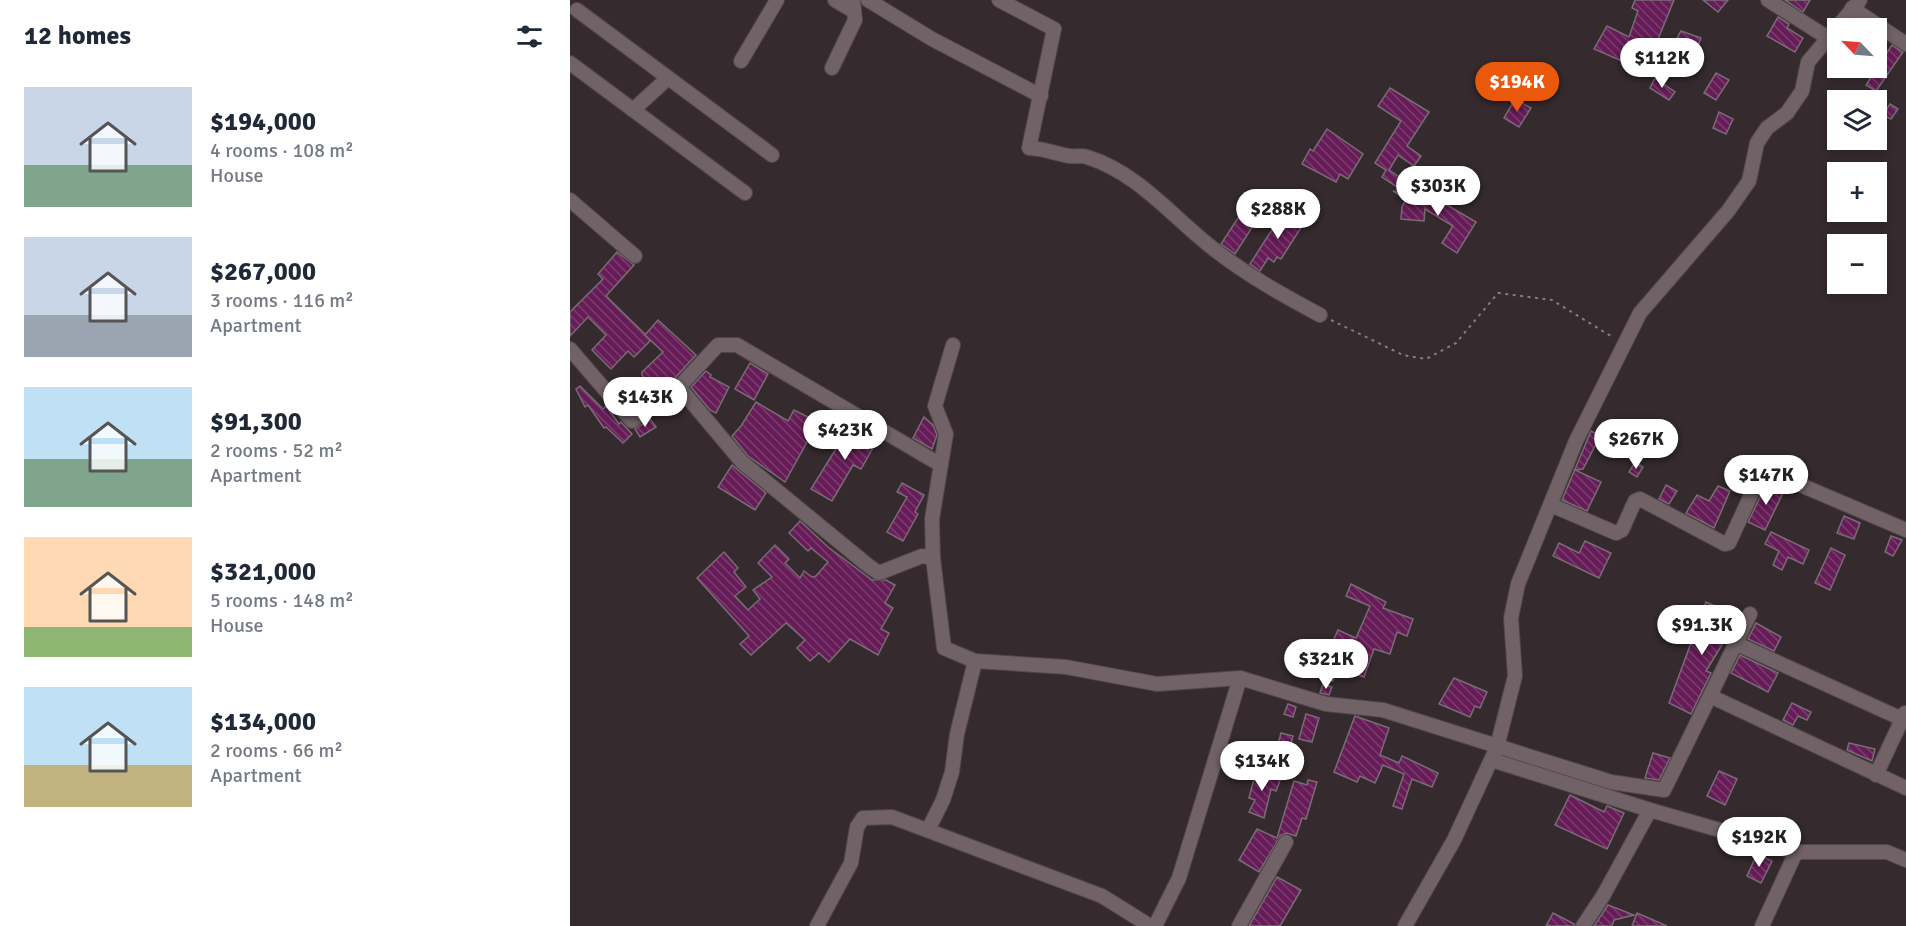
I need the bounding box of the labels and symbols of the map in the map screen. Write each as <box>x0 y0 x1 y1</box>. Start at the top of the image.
north arrow <box>1827 18 1887 78</box>
pin: $112K <box>1620 38 1704 89</box>
pin: $194K <box>1475 62 1559 113</box>
pin: $303K <box>1396 166 1480 217</box>
pin: $288K <box>1236 189 1320 240</box>
pin: $143K <box>603 377 687 428</box>
pin: $423K <box>803 410 887 461</box>
pin: $267K <box>1594 419 1678 470</box>
pin: $147K <box>1724 455 1808 506</box>
pin: $91.3K <box>1653 605 1751 656</box>
pin: $321K <box>1284 639 1368 690</box>
pin: $134K <box>1220 741 1304 792</box>
pin: $192K <box>1717 817 1801 868</box>

